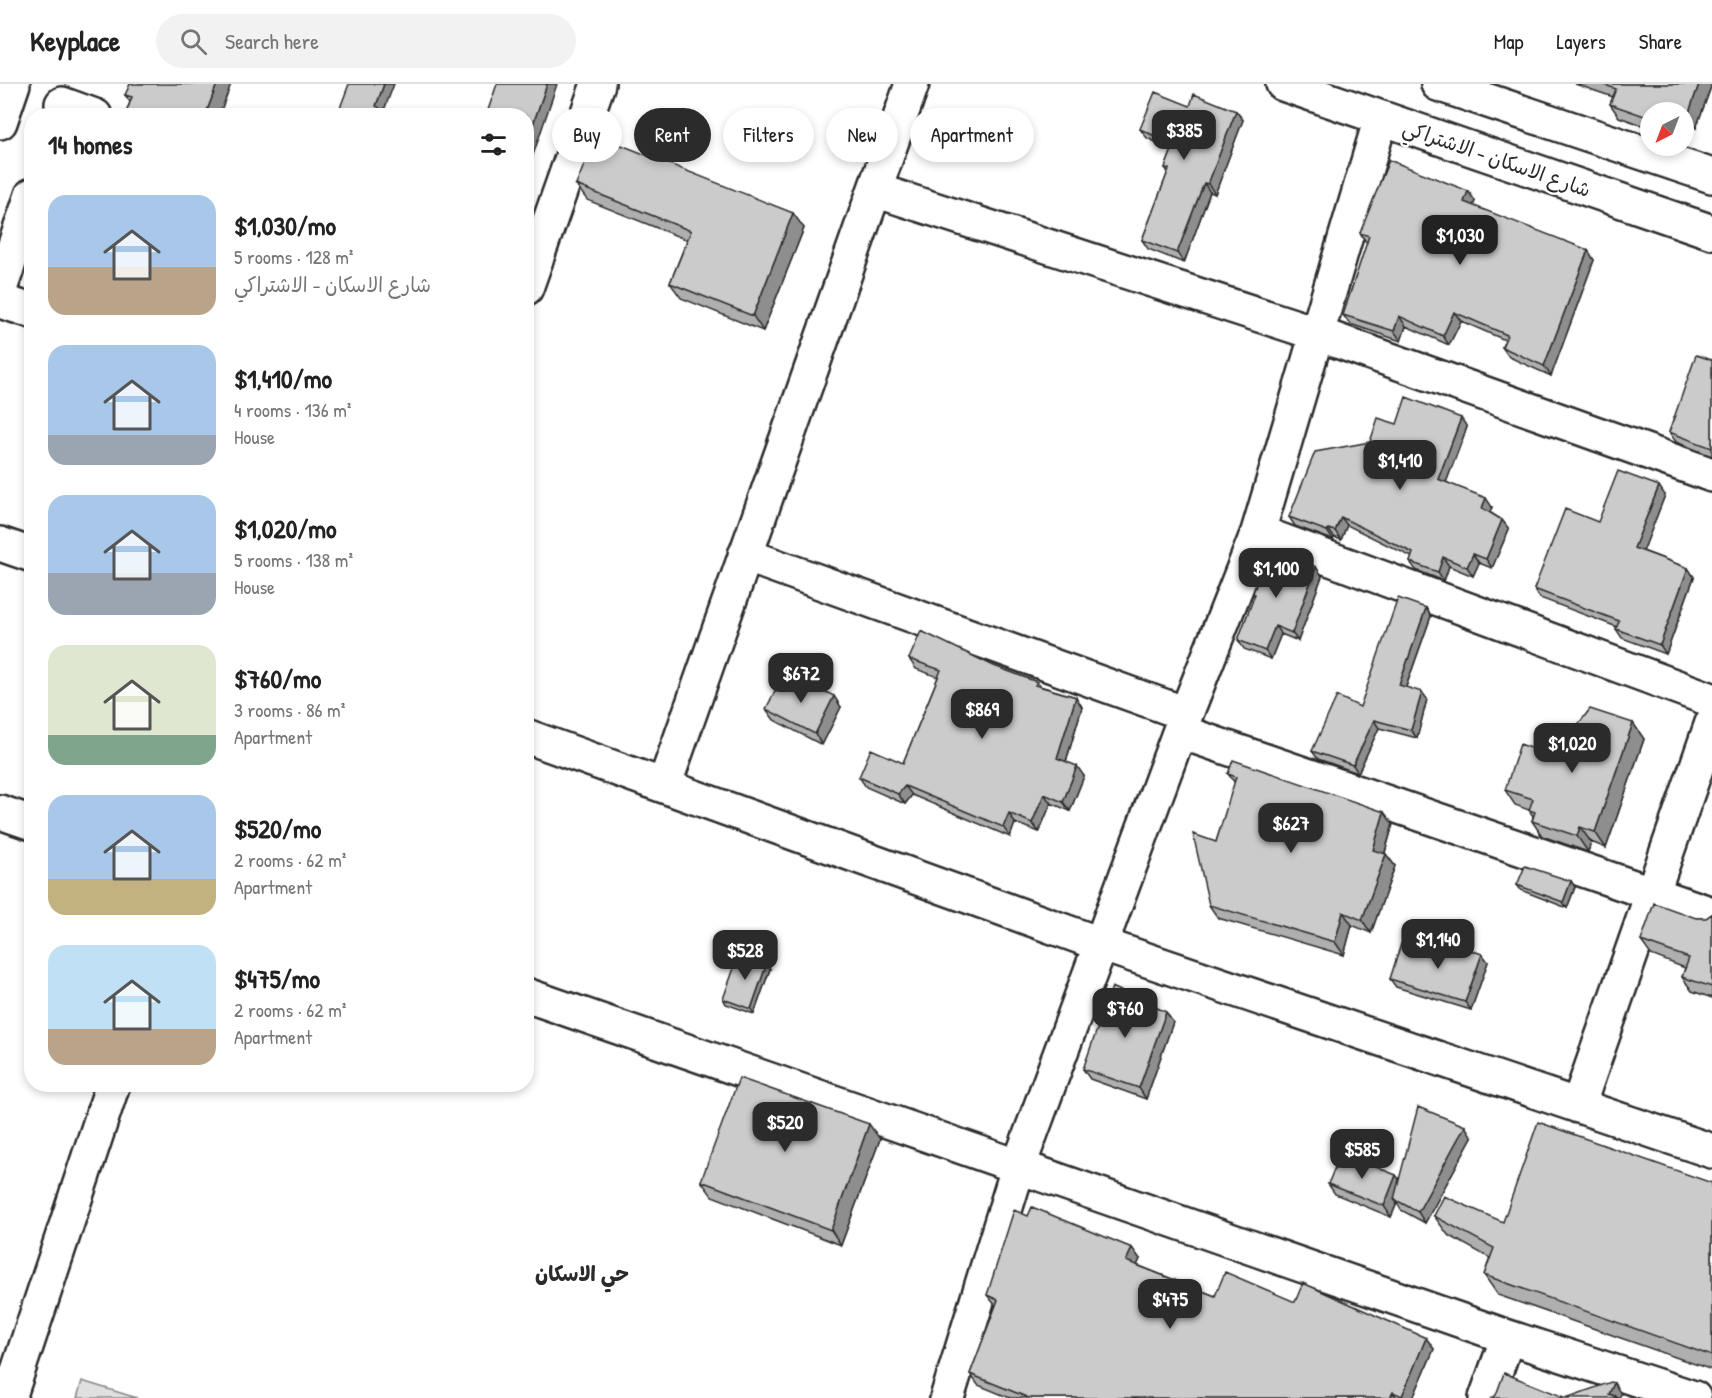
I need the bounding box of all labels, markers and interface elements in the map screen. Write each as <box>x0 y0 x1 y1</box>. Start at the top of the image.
search box <box>156 14 576 68</box>
text: Keyplace <box>30 22 120 60</box>
icon: search <box>177 25 210 58</box>
text: Search here <box>225 26 319 56</box>
text: Map <box>1494 27 1523 56</box>
text: Layers <box>1556 27 1606 56</box>
text: Share <box>1639 27 1682 56</box>
north arrow <box>1640 102 1694 156</box>
map controls <box>1640 102 1694 156</box>
chip: Buy <box>552 108 622 162</box>
chip: Rent <box>634 108 711 162</box>
chip: Filters <box>723 108 814 162</box>
chip: New <box>826 108 898 162</box>
chip: Apartment <box>910 108 1034 162</box>
pin: $385 <box>1148 110 1220 161</box>
street label: شارع الاسكان - الاشتراكي <box>1398 113 1595 208</box>
text: $385 <box>1166 116 1202 143</box>
text: 14 homes <box>48 127 133 162</box>
icon: filters <box>477 128 510 161</box>
text: $1,030/mo <box>234 208 336 243</box>
pin: $1,030 <box>1411 215 1509 266</box>
icon: home <box>96 219 168 291</box>
text: $1,030 <box>1436 221 1484 248</box>
text: 5 rooms · 128 m² <box>234 243 353 270</box>
text: شارع الاسكان - الاشتراكي <box>234 271 431 298</box>
text: $1,410/mo <box>234 361 332 396</box>
icon: home <box>96 369 168 441</box>
text: 4 rooms · 136 m² <box>234 396 351 423</box>
text: House <box>234 423 275 450</box>
pin: $1,410 <box>1351 440 1449 491</box>
text: $1,410 <box>1377 446 1423 473</box>
text: $1,020/mo <box>234 511 337 546</box>
icon: home <box>96 519 168 591</box>
text: 5 rooms · 138 m² <box>234 546 353 573</box>
pin: $1,100 <box>1227 548 1325 599</box>
text: $1,100 <box>1253 554 1299 581</box>
text: House <box>234 573 275 600</box>
pin: $672 <box>765 653 837 704</box>
text: $672 <box>782 659 820 686</box>
text: $760/mo <box>234 661 321 696</box>
icon: home <box>96 669 168 741</box>
pin: $869 <box>946 689 1018 740</box>
text: $869 <box>965 695 999 722</box>
text: 3 rooms · 86 m² <box>234 696 345 723</box>
text: Apartment <box>234 723 312 750</box>
pin: $1,020 <box>1523 723 1621 774</box>
text: $1,020 <box>1548 729 1596 756</box>
pin: $627 <box>1255 803 1327 854</box>
text: $627 <box>1272 809 1310 836</box>
text: $520/mo <box>234 811 321 846</box>
icon: home <box>96 819 168 891</box>
text: 2 rooms · 62 m² <box>234 846 346 873</box>
text: Apartment <box>234 873 312 900</box>
pin: $1,140 <box>1389 919 1487 970</box>
text: $1,140 <box>1415 925 1461 952</box>
pin: $528 <box>709 930 781 981</box>
text: $528 <box>727 936 763 963</box>
text: $475/mo <box>234 961 320 996</box>
icon: home <box>96 969 168 1041</box>
pin: $760 <box>1089 988 1161 1039</box>
text: $760 <box>1107 994 1143 1021</box>
text: 2 rooms · 62 m² <box>234 996 346 1023</box>
text: Apartment <box>234 1023 312 1050</box>
pin: $520 <box>749 1102 821 1153</box>
text: $520 <box>767 1108 803 1135</box>
pin: $585 <box>1326 1129 1398 1180</box>
text: $585 <box>1344 1135 1380 1162</box>
district label: حي الاسكان <box>535 1259 629 1293</box>
pin: $475 <box>1134 1279 1206 1330</box>
text: $475 <box>1152 1285 1188 1312</box>

